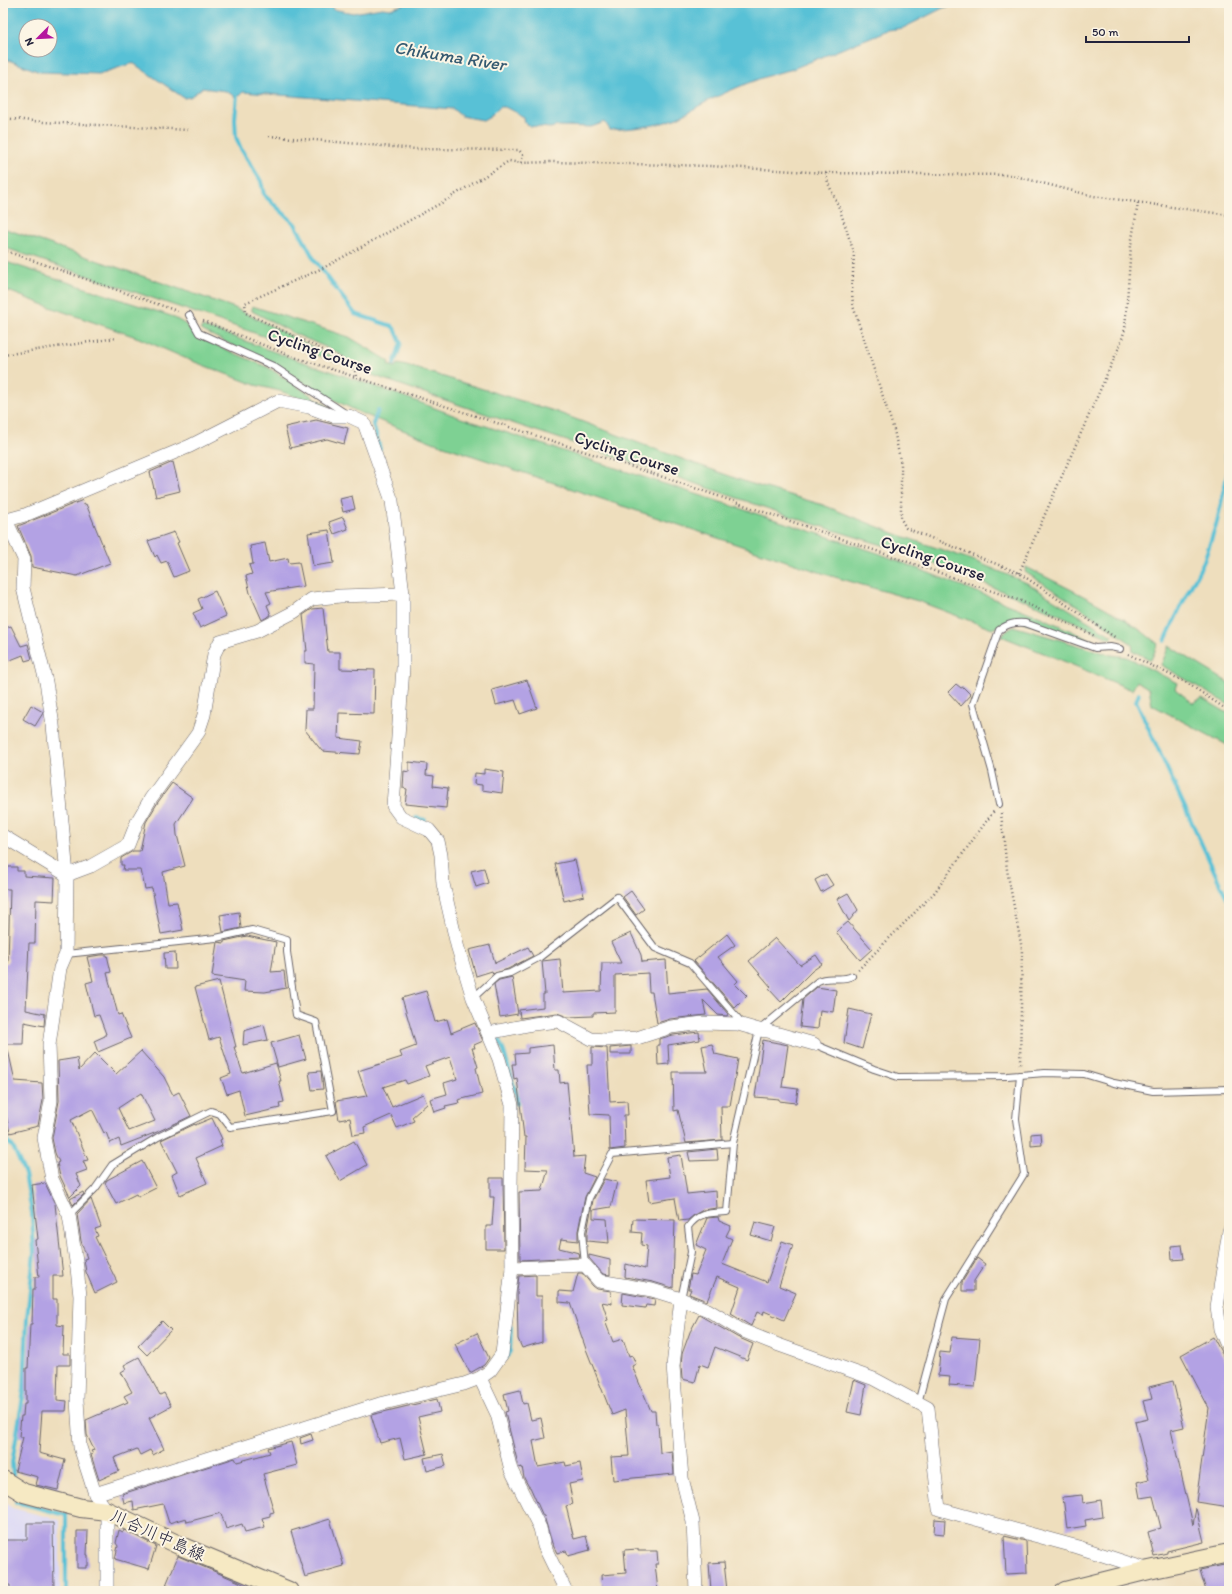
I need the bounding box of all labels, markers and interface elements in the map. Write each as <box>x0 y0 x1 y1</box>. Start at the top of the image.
north arrow <box>18 18 58 58</box>
scale bar <box>1086 18 1189 44</box>
text: 50 m <box>1092 25 1118 39</box>
text: N <box>22 36 37 48</box>
water label: Chikuma River <box>393 36 509 76</box>
street label: Cycling Course <box>265 324 375 378</box>
street label: Cycling Course <box>572 427 682 479</box>
street label: Cycling Course <box>878 531 988 585</box>
street label: 川合川中島線 <box>107 1505 209 1565</box>

